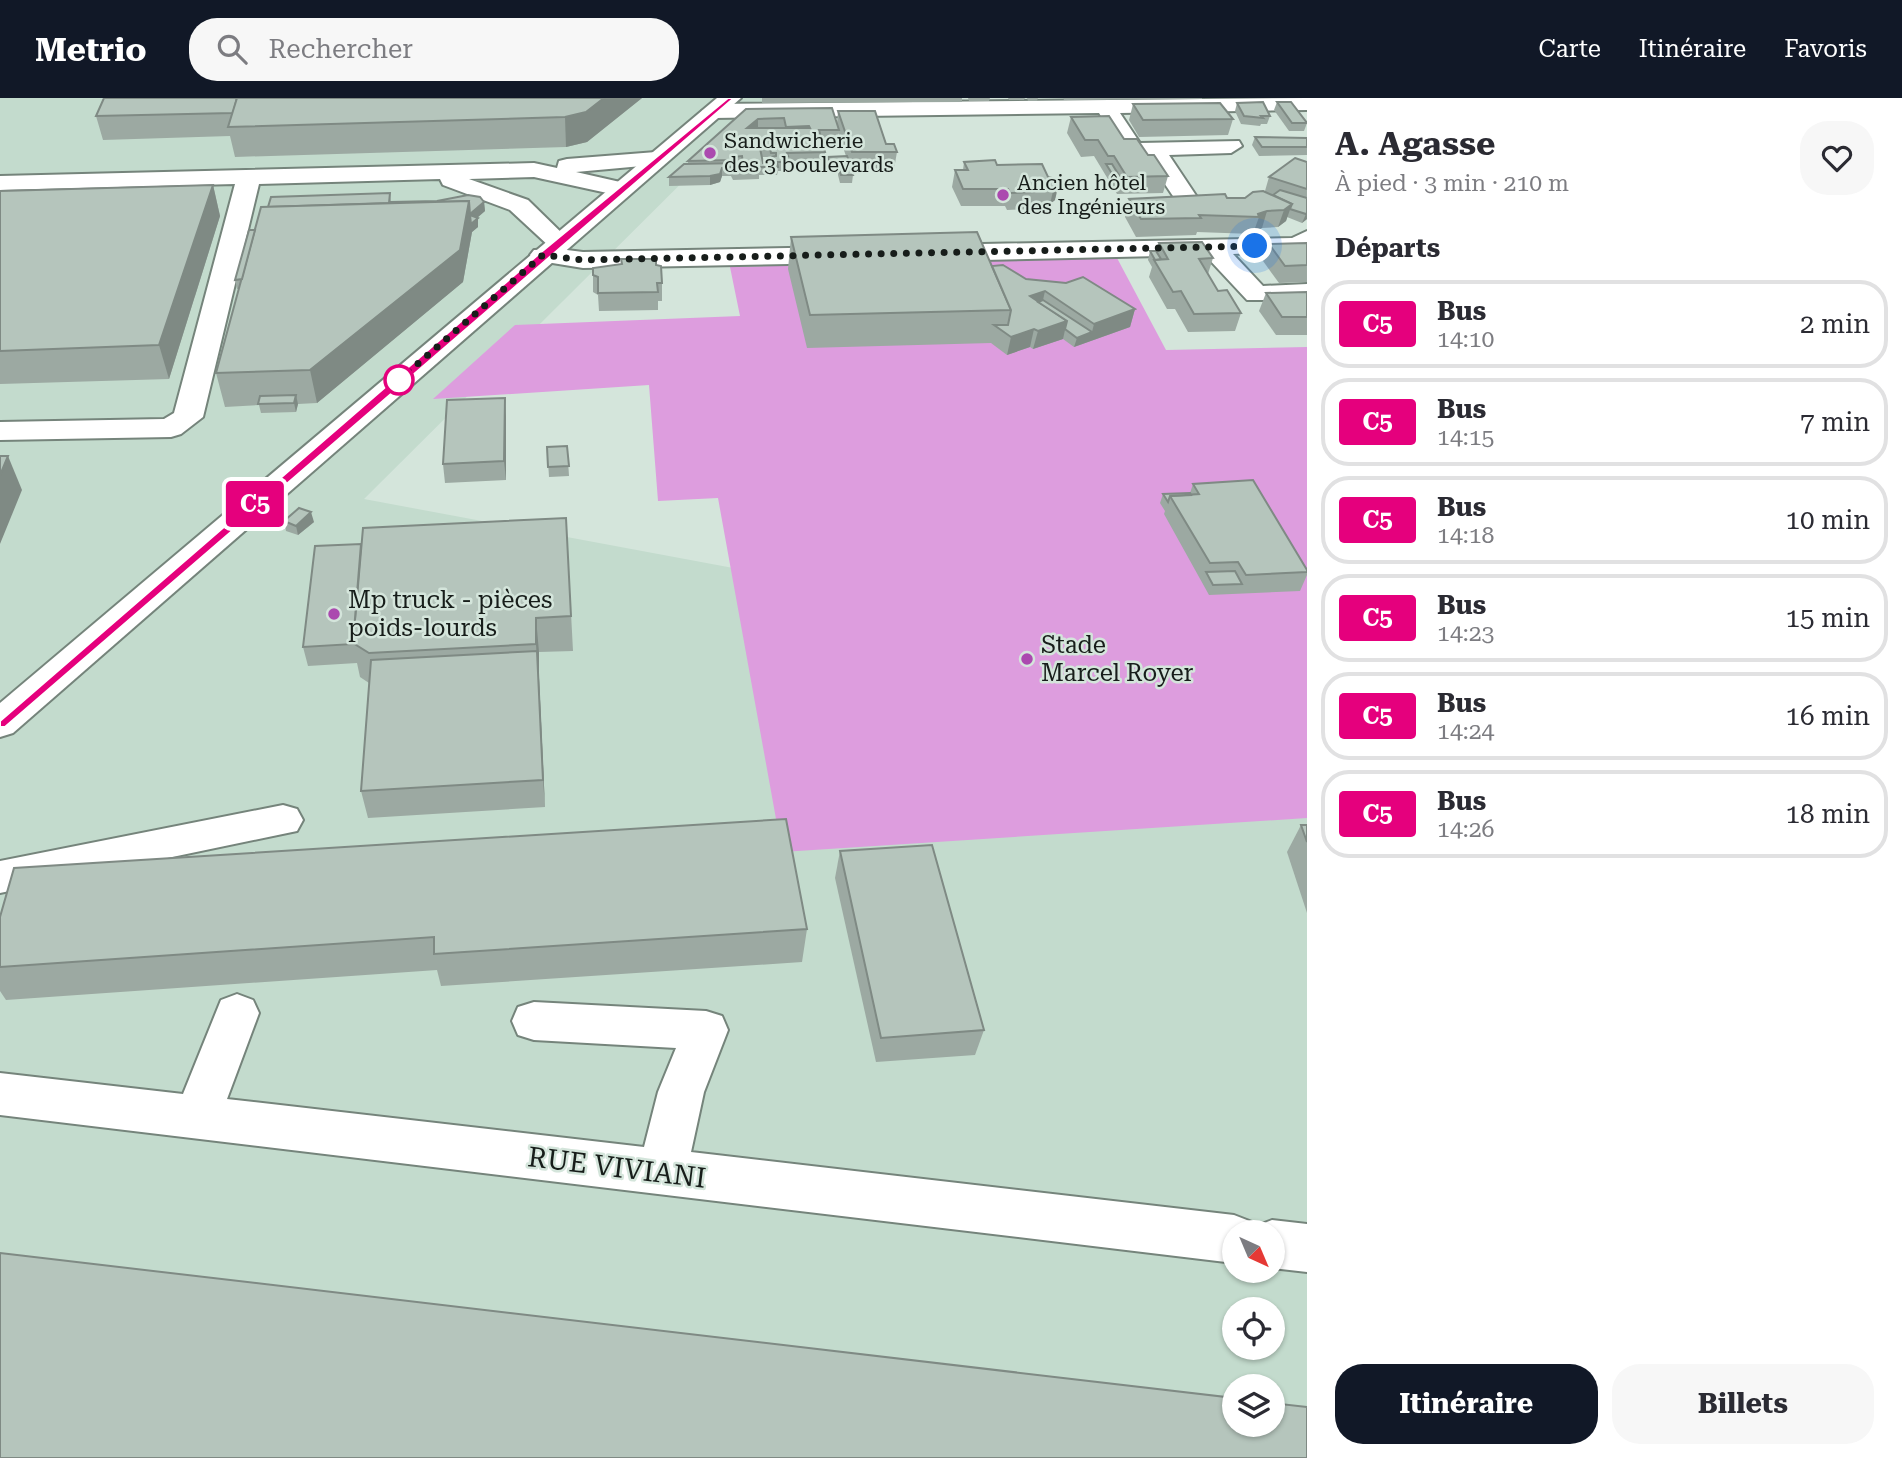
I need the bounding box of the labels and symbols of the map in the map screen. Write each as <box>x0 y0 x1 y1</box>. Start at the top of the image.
place label: Sandwicherie des 3 boulevards <box>724 129 894 177</box>
marker: Sandwicherie des 3 boulevards <box>702 145 718 161</box>
place label: Ancien hôtel des Ingénieurs <box>1017 171 1165 219</box>
marker: Ancien hôtel des Ingénieurs <box>995 187 1011 203</box>
your location <box>1237 228 1272 263</box>
unlabelled marker <box>384 365 414 395</box>
line badge: C5 <box>224 481 286 527</box>
place label: Mp truck - pièces poids-lourds <box>348 586 552 642</box>
marker: Mp truck - pièces poids-lourds <box>326 606 342 622</box>
place label: Stade Marcel Royer <box>1041 631 1194 687</box>
marker: Stade Marcel Royer <box>1019 651 1035 667</box>
street label: RUE VIVIANI <box>526 1140 708 1195</box>
north arrow <box>1222 1220 1284 1283</box>

